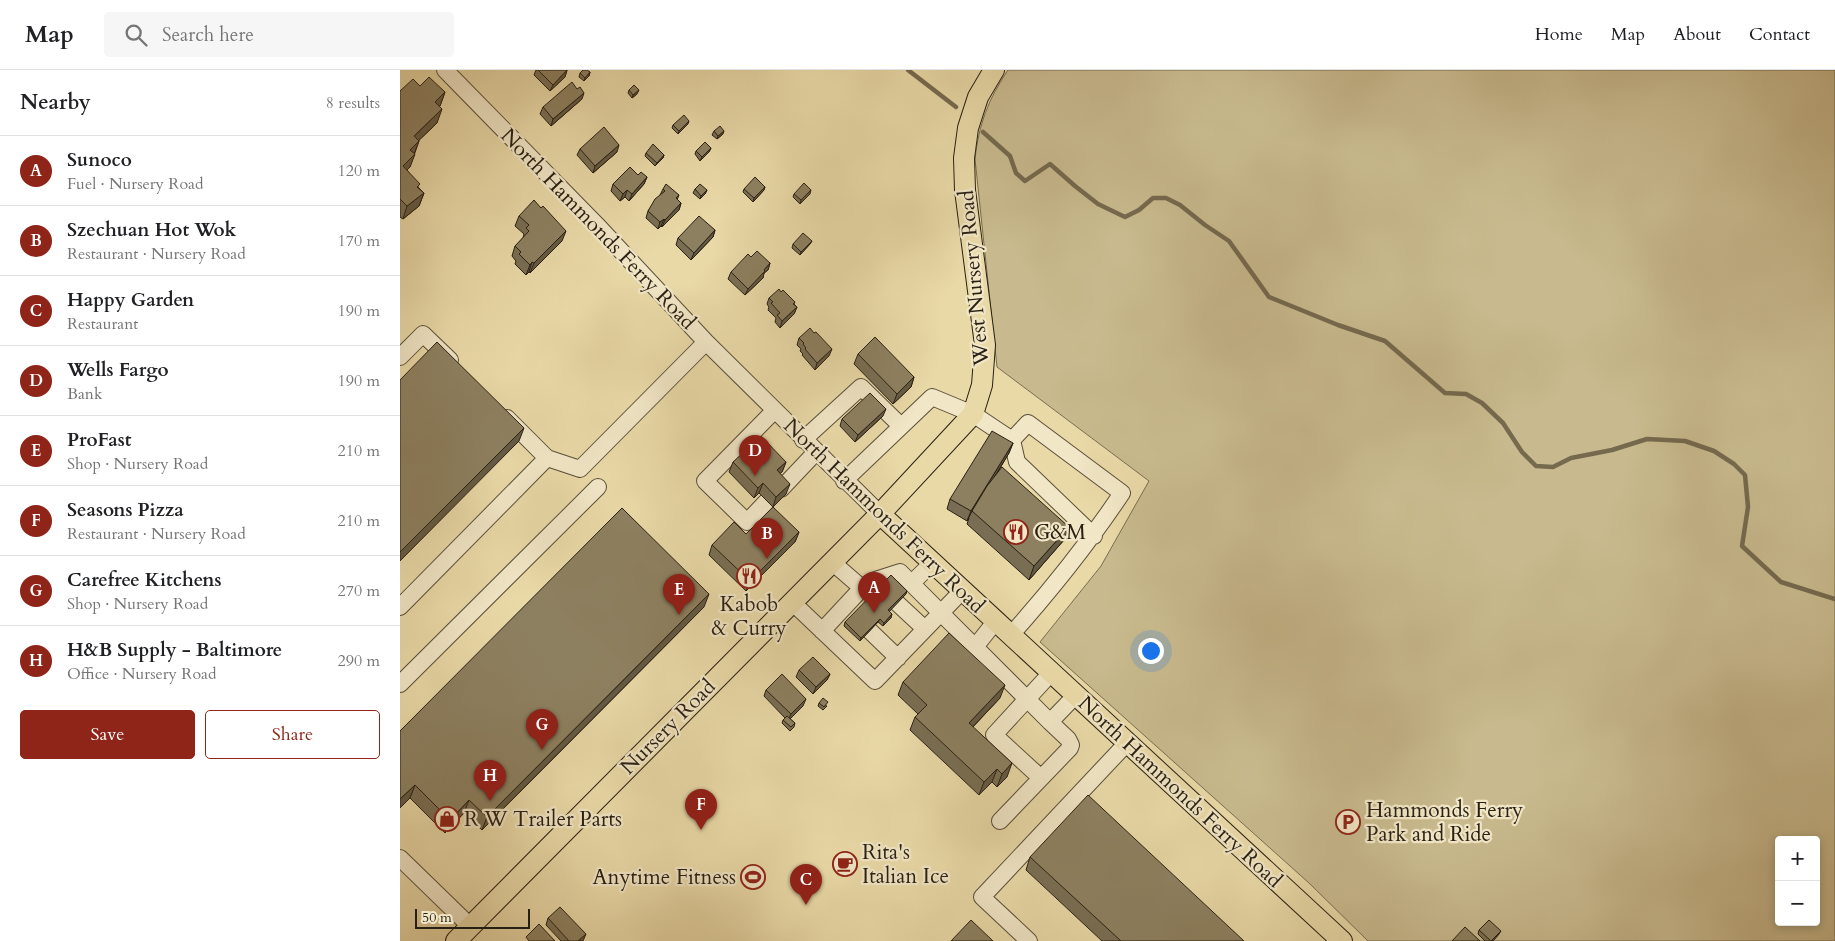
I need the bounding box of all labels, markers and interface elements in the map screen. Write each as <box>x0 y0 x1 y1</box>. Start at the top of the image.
search box <box>104 12 454 57</box>
text: Map <box>25 18 74 51</box>
icon: search <box>122 21 150 49</box>
text: Search here <box>162 22 254 48</box>
text: Home <box>1535 22 1583 47</box>
text: Map <box>1611 22 1645 47</box>
text: About <box>1673 22 1721 47</box>
text: Contact <box>1749 22 1810 47</box>
text: Nearby <box>20 88 91 117</box>
text: 8 results <box>326 92 380 114</box>
street label: North Hammonds Ferry Road <box>494 122 702 336</box>
text: Sunoco <box>67 147 132 173</box>
text: A <box>30 160 42 182</box>
text: 120 m <box>338 160 380 182</box>
text: Fuel · Nursery Road <box>67 173 204 195</box>
street label: West Nursery Road <box>952 189 996 368</box>
text: Szechuan Hot Wok <box>67 217 236 243</box>
text: B <box>30 230 42 252</box>
text: 170 m <box>338 230 380 252</box>
text: Restaurant · Nursery Road <box>67 243 246 265</box>
text: Happy Garden <box>67 287 194 313</box>
text: C <box>30 300 42 322</box>
text: 190 m <box>338 300 380 322</box>
text: Restaurant <box>67 313 138 335</box>
text: Wells Fargo <box>67 357 169 383</box>
text: D <box>29 370 43 392</box>
text: 190 m <box>338 370 380 392</box>
text: Bank <box>67 383 102 405</box>
street label: North Hammonds Ferry Road <box>777 412 991 620</box>
text: ProFast <box>67 427 131 453</box>
pin: D <box>739 435 771 476</box>
text: E <box>31 440 41 462</box>
text: 210 m <box>338 440 380 462</box>
text: Shop · Nursery Road <box>67 453 208 475</box>
text: Seasons Pizza <box>67 497 184 523</box>
text: F <box>31 510 41 532</box>
text: 210 m <box>338 510 380 532</box>
pin: B <box>751 518 783 559</box>
place label: G&M <box>1034 518 1086 547</box>
restaurant icon: G&M <box>1003 519 1029 545</box>
text: Restaurant · Nursery Road <box>67 523 246 545</box>
restaurant icon: Kabob & Curry <box>736 563 762 589</box>
text: Carefree Kitchens <box>67 567 221 593</box>
pin: A <box>858 572 890 613</box>
pin: E <box>663 574 695 615</box>
text: G <box>29 580 43 602</box>
text: 270 m <box>338 580 380 602</box>
place label: Kabob & Curry <box>711 590 787 643</box>
text: Shop · Nursery Road <box>67 593 208 615</box>
text: H&B Supply - Baltimore <box>67 637 282 663</box>
your location <box>1138 638 1164 664</box>
text: H <box>29 650 43 672</box>
text: 290 m <box>338 650 380 672</box>
text: Office · Nursery Road <box>67 663 217 685</box>
street label: Nursery Road <box>614 673 722 781</box>
street label: North Hammonds Ferry Road <box>1071 689 1289 895</box>
pin: G <box>526 709 558 750</box>
button: Save <box>20 710 195 759</box>
button: Share <box>205 710 380 759</box>
pin: H <box>474 760 506 801</box>
pin: F <box>685 789 717 830</box>
place label: Hammonds Ferry Park and Ride <box>1366 796 1523 849</box>
place label: R W Trailer Parts <box>464 805 622 834</box>
shop icon: R W Trailer Parts <box>434 806 460 832</box>
parking icon: Hammonds Ferry Park and Ride <box>1335 809 1361 835</box>
map controls <box>1775 836 1820 926</box>
button: + <box>1775 836 1820 881</box>
place label: Rita's Italian Ice <box>862 838 949 891</box>
cafe icon: Rita's Italian Ice <box>832 851 858 877</box>
place label: Anytime Fitness <box>593 863 736 892</box>
sports icon: Anytime Fitness <box>740 864 766 890</box>
pin: C <box>790 864 822 905</box>
button: − <box>1775 881 1820 926</box>
scale bar <box>415 906 530 929</box>
text: 50 m <box>422 908 452 927</box>

